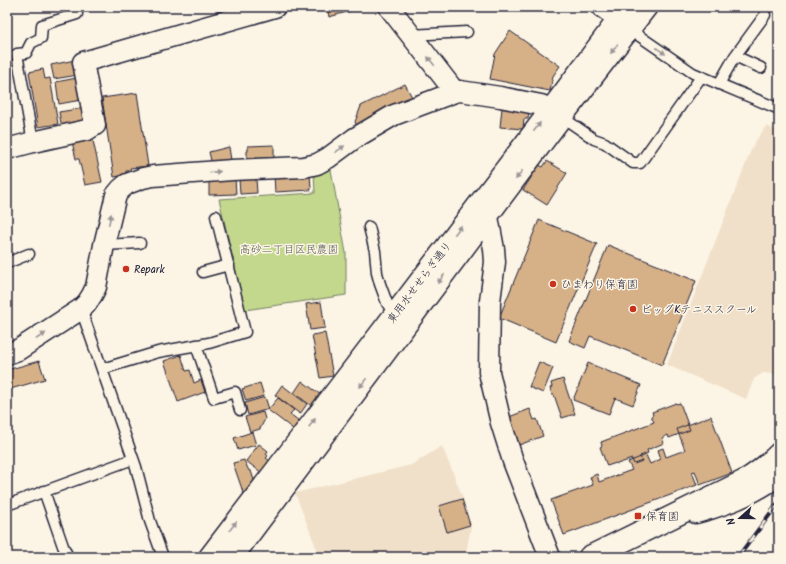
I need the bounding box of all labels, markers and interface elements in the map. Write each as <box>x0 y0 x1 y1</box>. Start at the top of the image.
one-way arrow <box>610 43 619 54</box>
one-way arrow <box>656 47 666 55</box>
one-way arrow <box>426 55 435 66</box>
one-way arrow <box>533 121 541 132</box>
one-way arrow <box>335 145 345 153</box>
one-way arrow <box>209 168 221 175</box>
one-way arrow <box>515 169 523 180</box>
one-way arrow <box>107 213 113 225</box>
one-way arrow <box>454 225 463 236</box>
street label: 東用水せせらぎ通り <box>383 238 457 328</box>
park label: 高砂二丁目区民農園 <box>240 241 339 259</box>
place label: Repark <box>134 261 165 279</box>
marker: Repark <box>121 264 131 274</box>
one-way arrow <box>437 274 445 284</box>
place label: ひまわり保育園 <box>561 276 638 294</box>
marker: ひまわり保育園 <box>548 279 558 289</box>
place label: ビッグKテニススクール <box>641 301 757 319</box>
marker: ビッグKテニススクール <box>628 304 638 314</box>
one-way arrow <box>35 332 47 339</box>
one-way arrow <box>359 378 367 388</box>
one-way arrow <box>307 417 316 428</box>
north arrow <box>720 498 760 538</box>
place label: 保育園 <box>646 508 679 526</box>
marker: 保育園 <box>633 511 643 521</box>
text: N <box>722 515 741 528</box>
one-way arrow <box>229 521 237 531</box>

